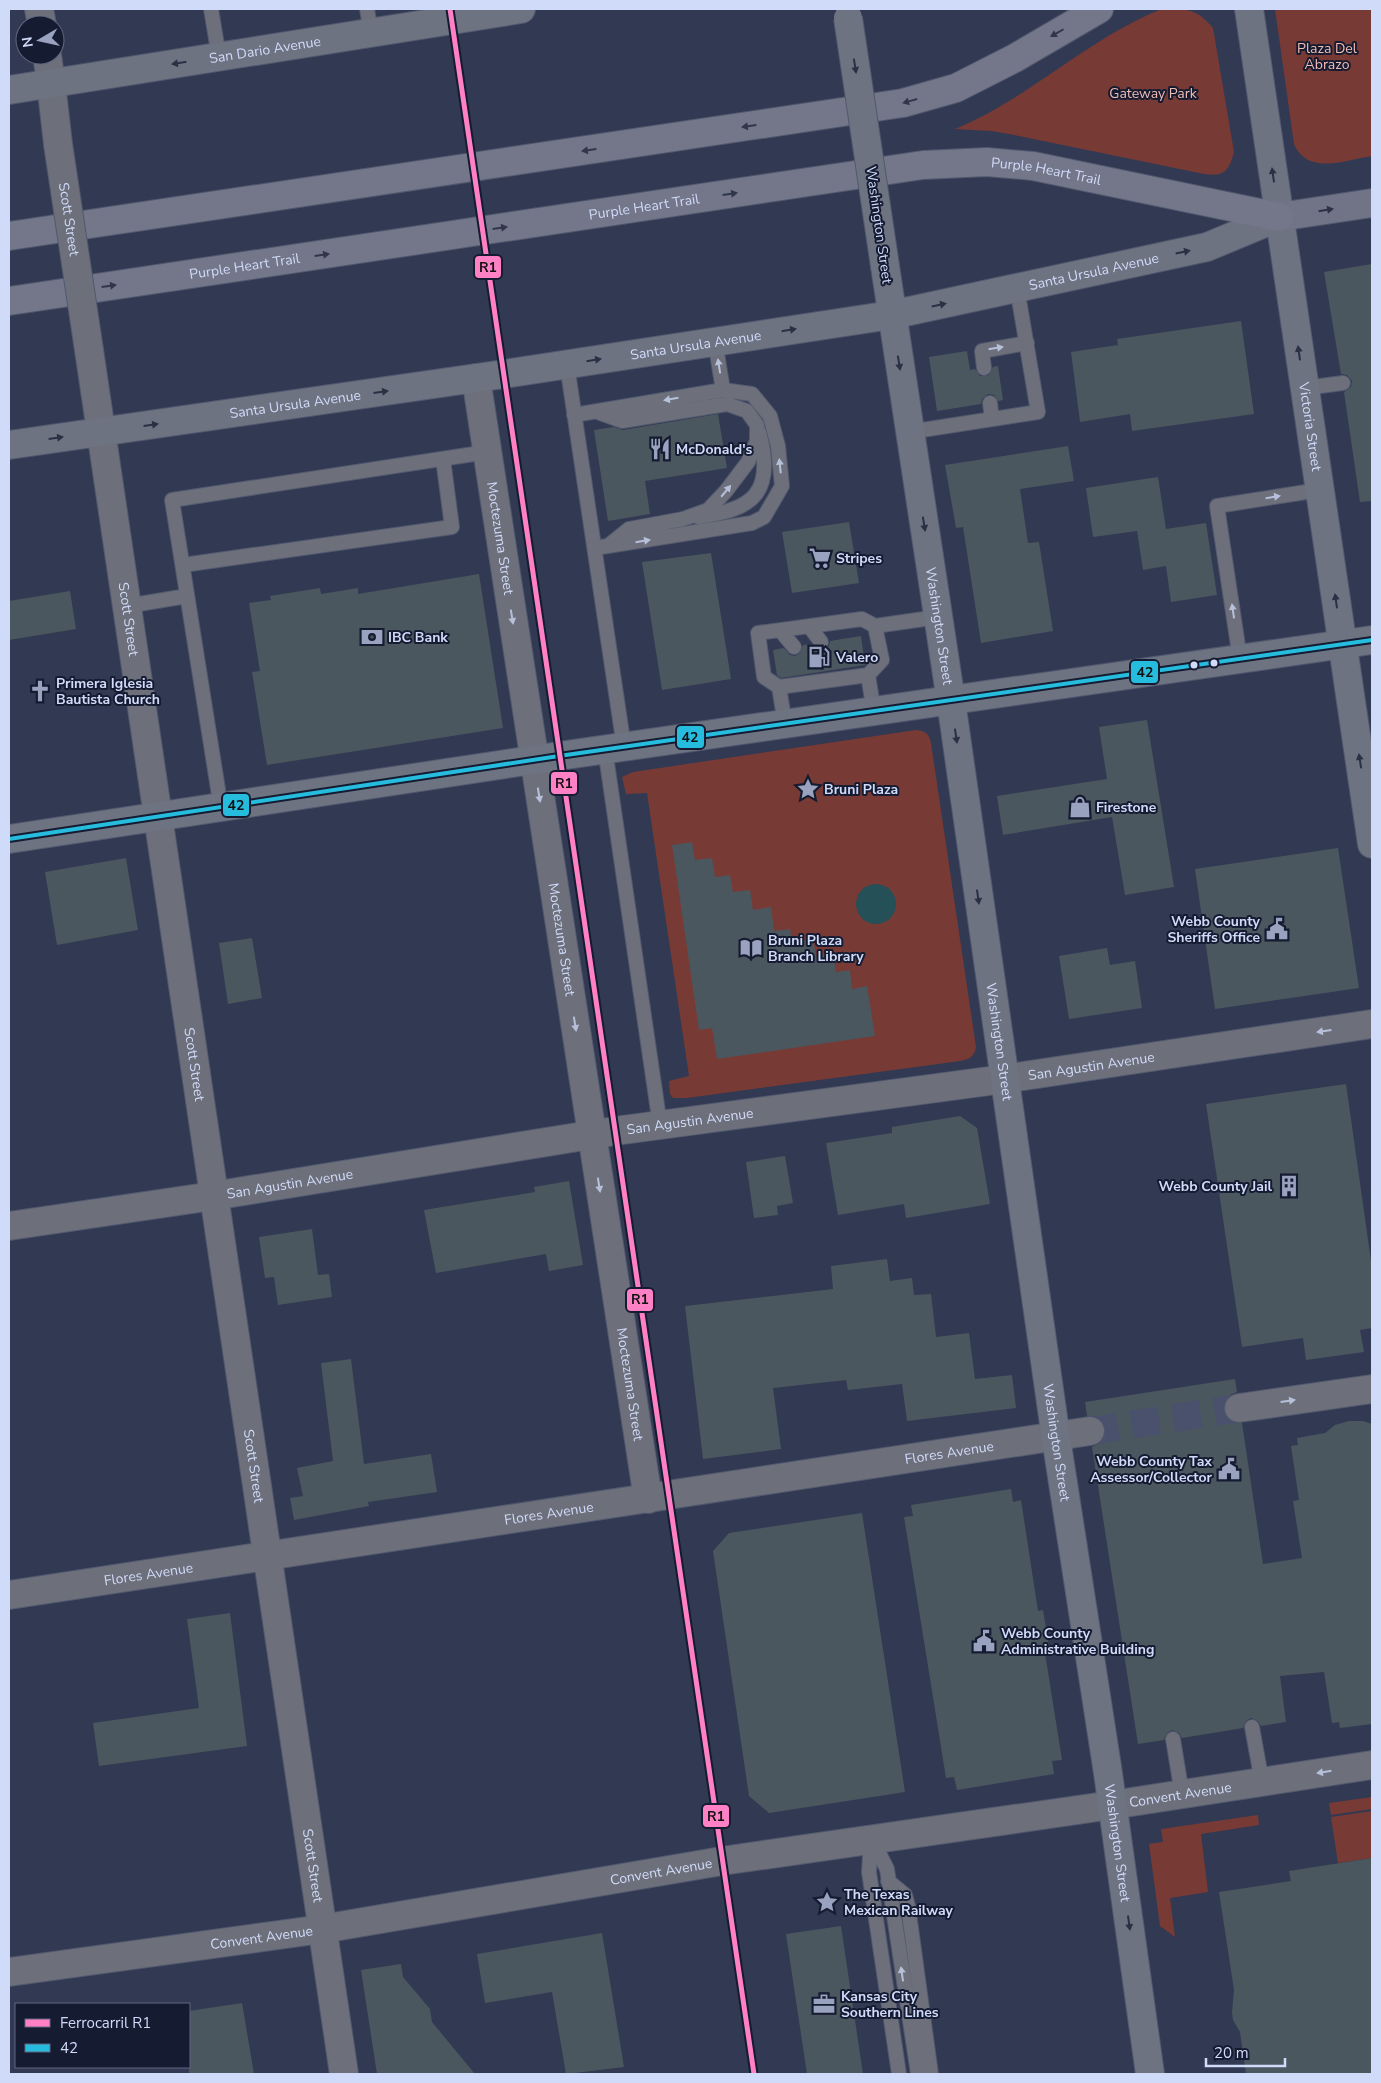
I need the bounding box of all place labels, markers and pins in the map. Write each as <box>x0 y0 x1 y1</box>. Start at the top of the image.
restaurant icon: McDonald's <box>647 436 673 462</box>
place label: McDonald's <box>676 440 753 459</box>
supermarket icon: Stripes <box>807 545 833 571</box>
place label: Stripes <box>836 549 882 568</box>
bank icon: IBC Bank <box>359 624 385 650</box>
place label: IBC Bank <box>388 628 448 647</box>
fuel station icon: Valero <box>806 644 832 670</box>
place label: Valero <box>835 648 878 667</box>
unlabelled marker <box>1209 658 1219 668</box>
unlabelled marker <box>1189 660 1199 670</box>
place label: Primera Iglesia Bautista Church <box>56 674 160 709</box>
church icon: Primera Iglesia Bautista Church <box>27 678 53 704</box>
place icon: Bruni Plaza <box>795 776 821 802</box>
place label: Bruni Plaza <box>824 780 898 799</box>
shop icon: Firestone <box>1067 794 1093 820</box>
place label: Firestone <box>1096 798 1157 817</box>
place label: Webb County Sheriffs Office <box>1168 912 1261 947</box>
public building icon: Webb County Sheriffs Office <box>1264 916 1290 942</box>
place label: Bruni Plaza Branch Library <box>768 931 864 966</box>
library icon: Bruni Plaza Branch Library <box>738 935 764 961</box>
building icon: Webb County Jail <box>1276 1173 1302 1199</box>
place label: Webb County Jail <box>1158 1177 1273 1196</box>
place label: Webb County Tax Assessor/Collector <box>1090 1452 1213 1487</box>
public building icon: Webb County Tax Assessor/Collector <box>1216 1456 1242 1482</box>
place label: Webb County Administrative Building <box>1001 1624 1154 1659</box>
public building icon: Webb County Administrative Building <box>971 1628 997 1654</box>
place label: The Texas Mexican Railway <box>844 1885 954 1920</box>
place icon: The Texas Mexican Railway <box>814 1889 840 1915</box>
place label: Kansas City Southern Lines <box>841 1987 939 2022</box>
office icon: Kansas City Southern Lines <box>811 1991 837 2017</box>

